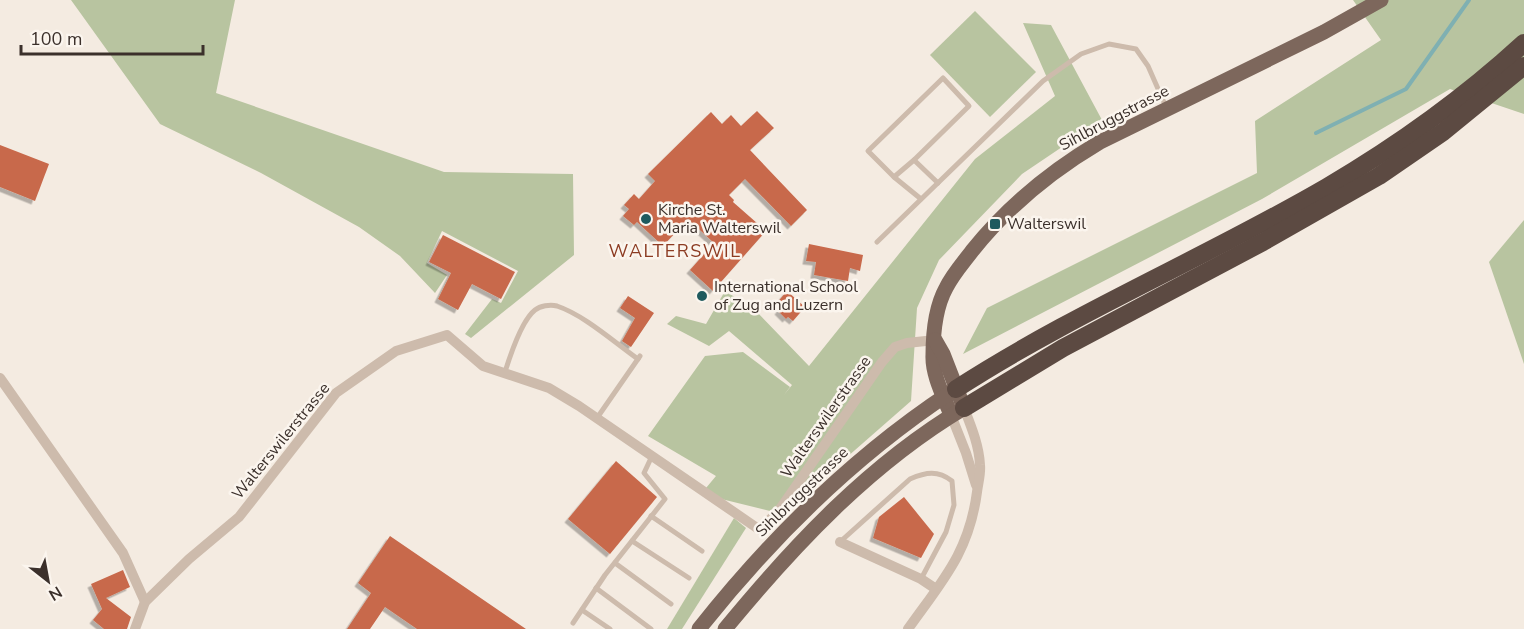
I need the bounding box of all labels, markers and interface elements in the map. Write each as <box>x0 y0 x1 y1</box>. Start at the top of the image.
scale bar <box>21 18 202 56</box>
text: 100 m <box>30 27 82 51</box>
street label: Sihlbruggstrasse <box>1055 80 1173 156</box>
place label: Kirche St. Maria Walterswil <box>658 199 781 239</box>
marker: Kirche St. Maria Walterswil <box>639 212 653 226</box>
place label: Walterswil <box>1007 213 1086 235</box>
marker: Walterswil <box>988 217 1002 231</box>
district label: WALTERSWIL <box>609 239 741 263</box>
place label: International School of Zug and Luzern <box>714 276 858 316</box>
marker: International School of Zug and Luzern <box>695 289 709 303</box>
street label: Walterswilerstrasse <box>776 352 876 482</box>
street label: Walterswilerstrasse <box>227 378 335 504</box>
street label: Sihlbruggstrasse <box>751 442 853 542</box>
north arrow <box>18 551 78 611</box>
text: N <box>44 580 66 606</box>

